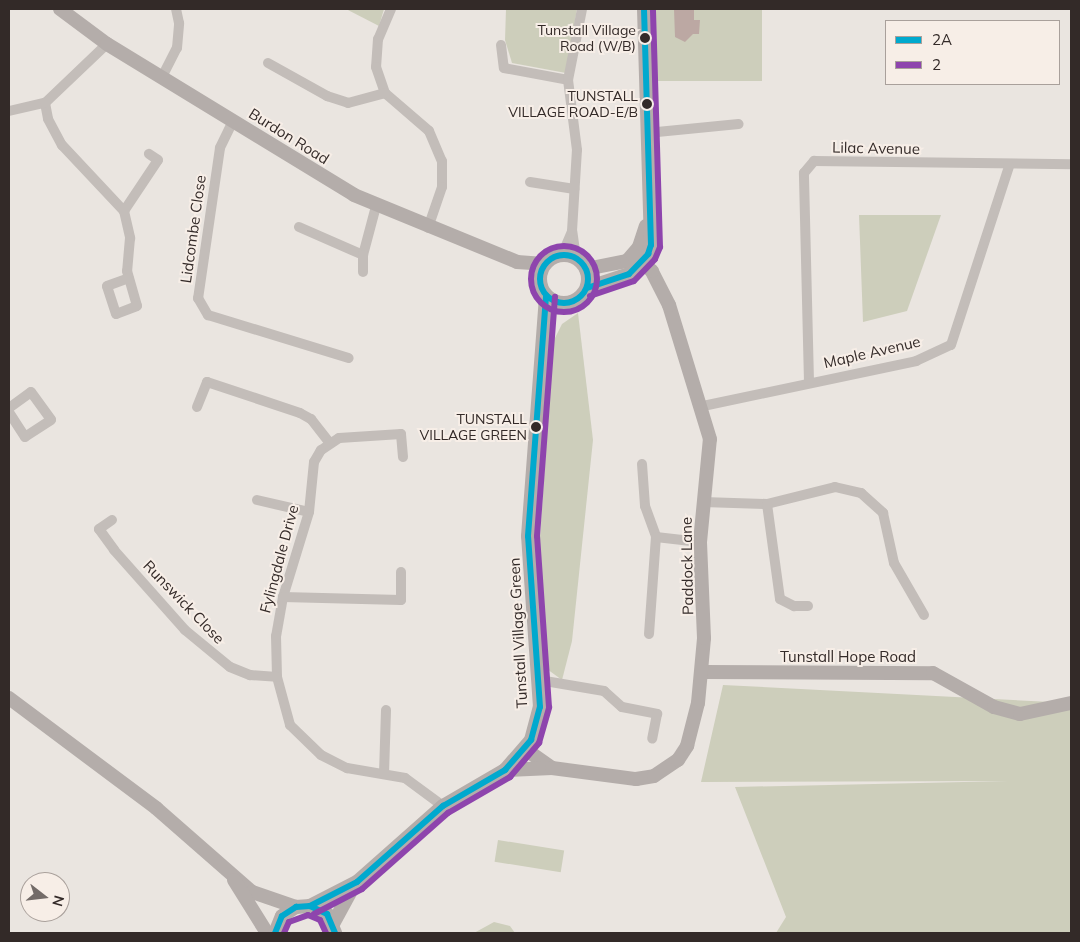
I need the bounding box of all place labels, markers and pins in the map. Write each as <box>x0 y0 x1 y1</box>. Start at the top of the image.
place label: Tunstall Village Road (W/B) <box>538 22 636 54</box>
marker: Tunstall Village Road (W/B) <box>640 33 650 43</box>
place label: TUNSTALL VILLAGE ROAD-E/B <box>508 88 638 120</box>
marker: TUNSTALL VILLAGE ROAD-E/B <box>642 99 652 109</box>
place label: TUNSTALL VILLAGE GREEN <box>420 411 527 444</box>
marker: TUNSTALL VILLAGE GREEN <box>531 422 541 432</box>

